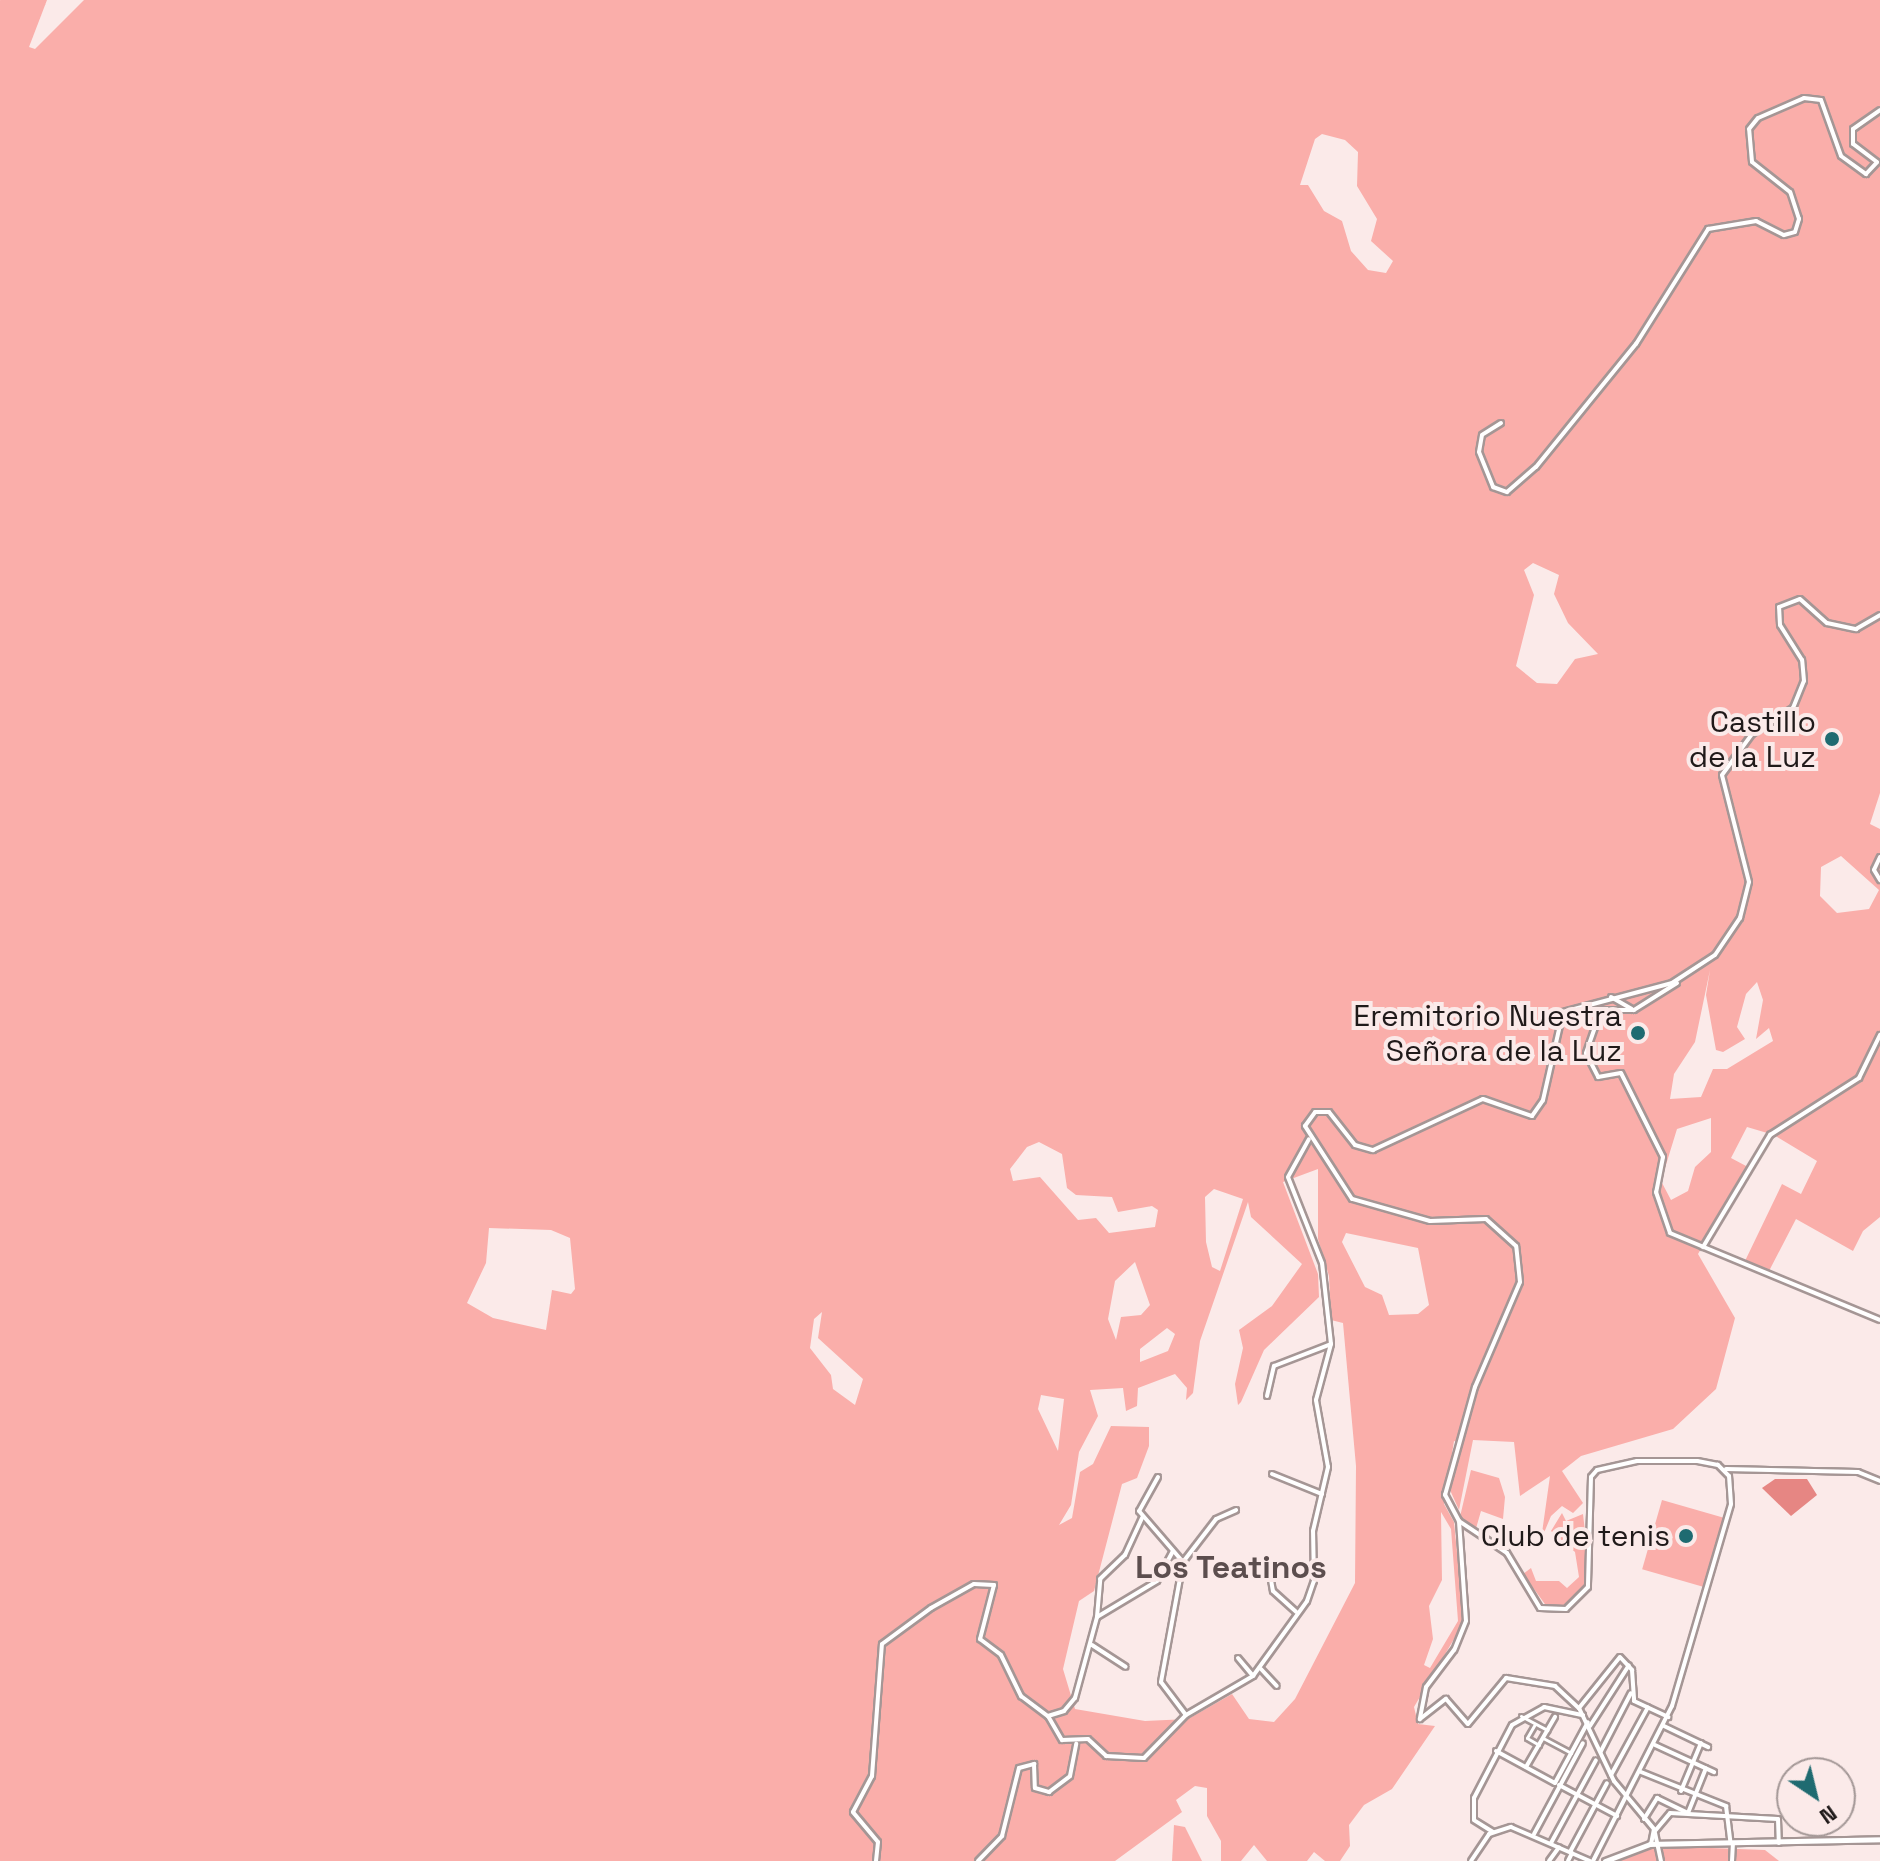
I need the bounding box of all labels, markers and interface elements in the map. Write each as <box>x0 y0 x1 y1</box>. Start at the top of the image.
place label: Castillo de la Luz <box>1689 704 1816 774</box>
marker: Castillo de la Luz <box>1823 730 1841 748</box>
place label: Eremitorio Nuestra Señora de la Luz <box>1353 998 1622 1068</box>
marker: Eremitorio Nuestra Señora de la Luz <box>1629 1024 1647 1042</box>
place label: Club de tenis <box>1481 1518 1670 1554</box>
marker: Club de tenis <box>1677 1527 1695 1545</box>
district label: Los Teatinos <box>1135 1548 1327 1586</box>
north arrow <box>1776 1757 1856 1837</box>
text: N <box>1815 1799 1843 1831</box>

